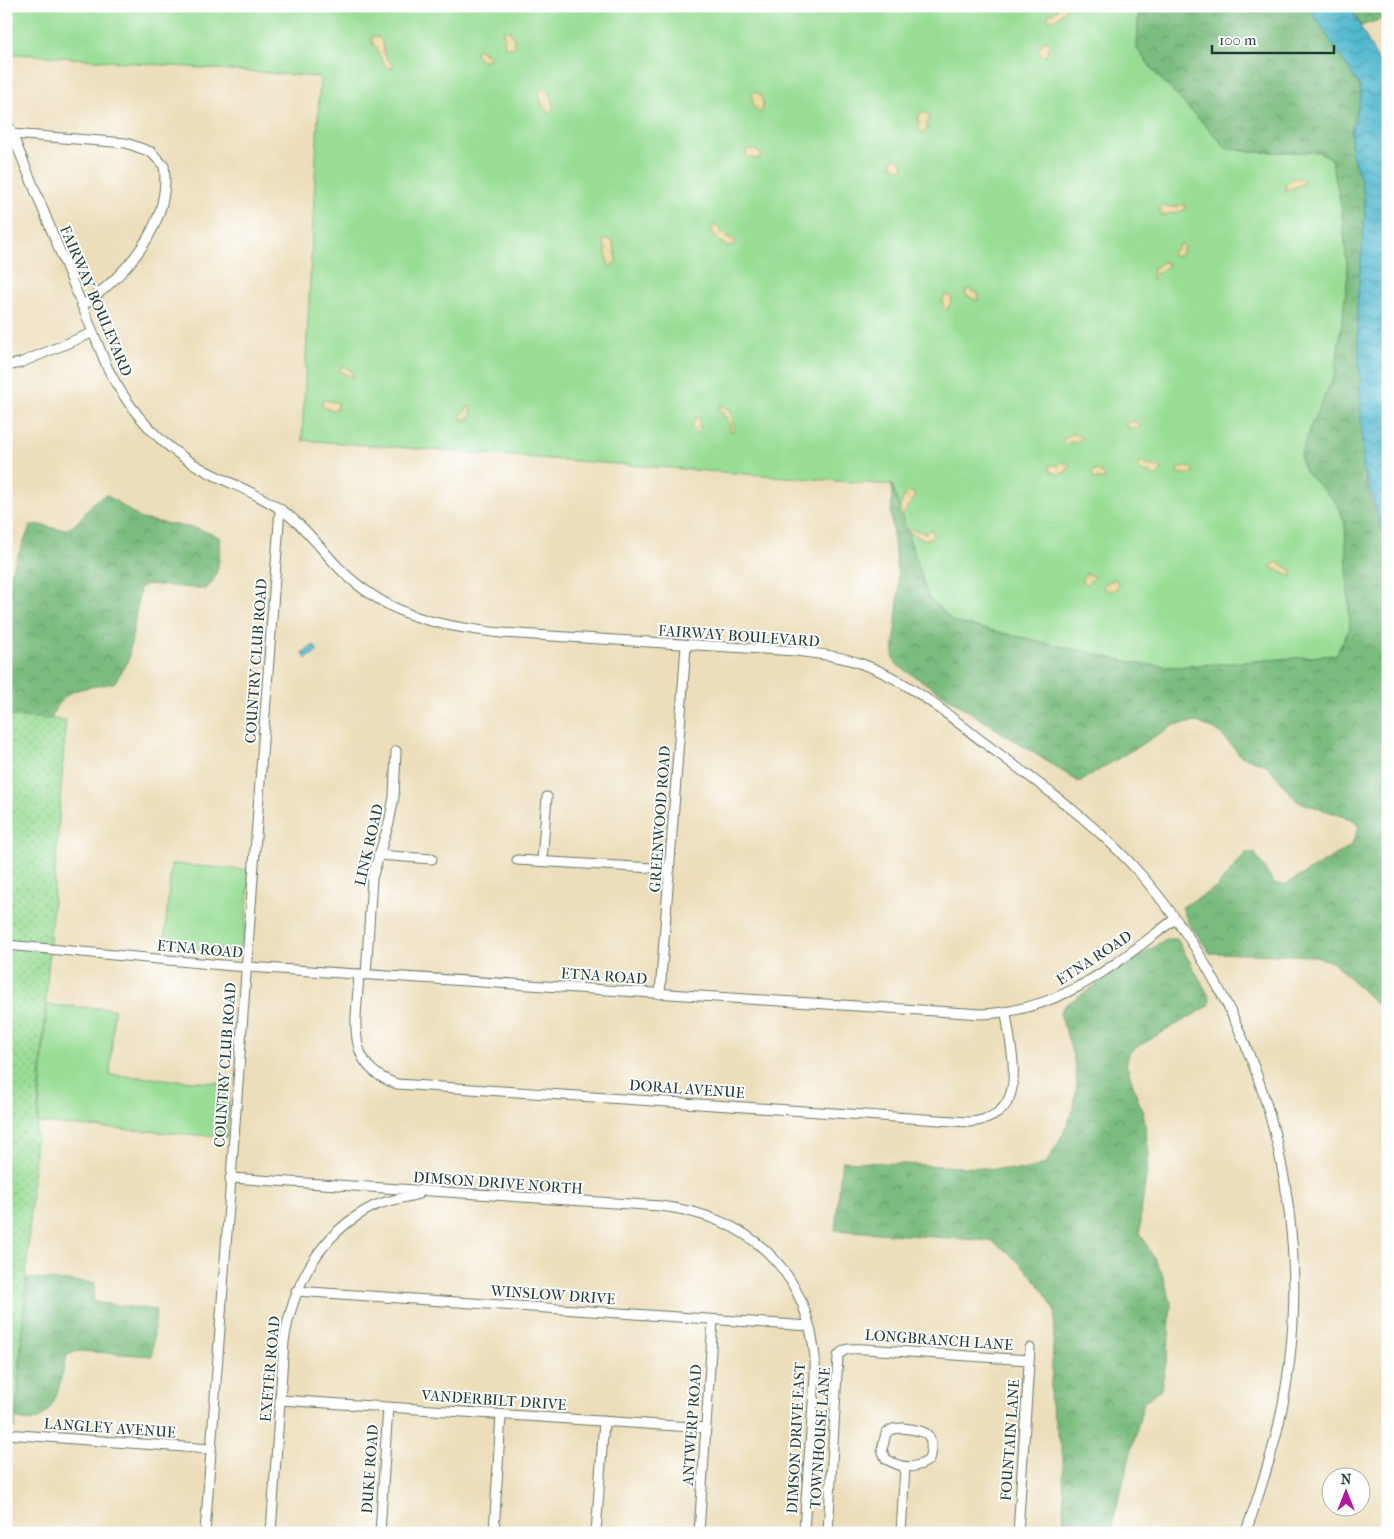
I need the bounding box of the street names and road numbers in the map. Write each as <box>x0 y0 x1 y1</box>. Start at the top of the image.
street label: FAIRWAY BOULEVARD <box>56 223 136 379</box>
street label: COUNTRY CLUB ROAD <box>241 578 271 744</box>
street label: FAIRWAY BOULEVARD <box>658 621 820 651</box>
street label: GREENWOOD ROAD <box>646 745 674 893</box>
street label: LINK ROAD <box>351 802 387 888</box>
street label: ETNA ROAD <box>1053 927 1135 989</box>
street label: ETNA ROAD <box>156 936 244 962</box>
street label: ETNA ROAD <box>560 964 648 988</box>
street label: COUNTRY CLUB ROAD <box>210 982 240 1148</box>
street label: DORAL AVENUE <box>629 1076 745 1102</box>
street label: DIMSON DRIVE NORTH <box>412 1168 584 1198</box>
street label: WINSLOW DRIVE <box>489 1282 616 1308</box>
street label: EXETER ROAD <box>256 1315 284 1423</box>
street label: LONGBRANCH LANE <box>864 1326 1014 1354</box>
street label: DIMSON DRIVE EAST <box>783 1361 809 1514</box>
street label: ANTWERP ROAD <box>679 1364 705 1487</box>
street label: TOWNHOUSE LANE <box>806 1366 834 1510</box>
street label: FOUNTAIN LANE <box>997 1378 1023 1502</box>
street label: VANDERBILT DRIVE <box>420 1386 567 1414</box>
street label: LANGLEY AVENUE <box>43 1414 177 1442</box>
street label: DUKE ROAD <box>358 1424 382 1514</box>

